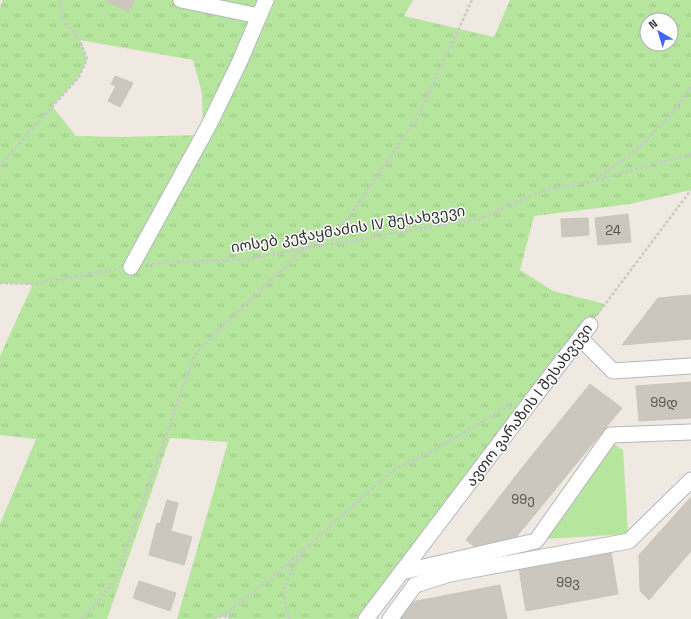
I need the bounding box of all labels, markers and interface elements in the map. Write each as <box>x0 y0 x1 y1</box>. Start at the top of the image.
north arrow <box>639 12 679 52</box>
text: N <box>646 16 660 32</box>
street label: იოსებ კეჭაყმაძის IV შესახვევი <box>229 201 467 256</box>
house number: 24 <box>605 222 621 239</box>
street label: ავთო ვარაზის I შესახვევი <box>461 320 596 490</box>
house number: 99დ <box>650 394 678 411</box>
house number: 99ე <box>511 491 535 508</box>
house number: 99ვ <box>556 574 580 591</box>

